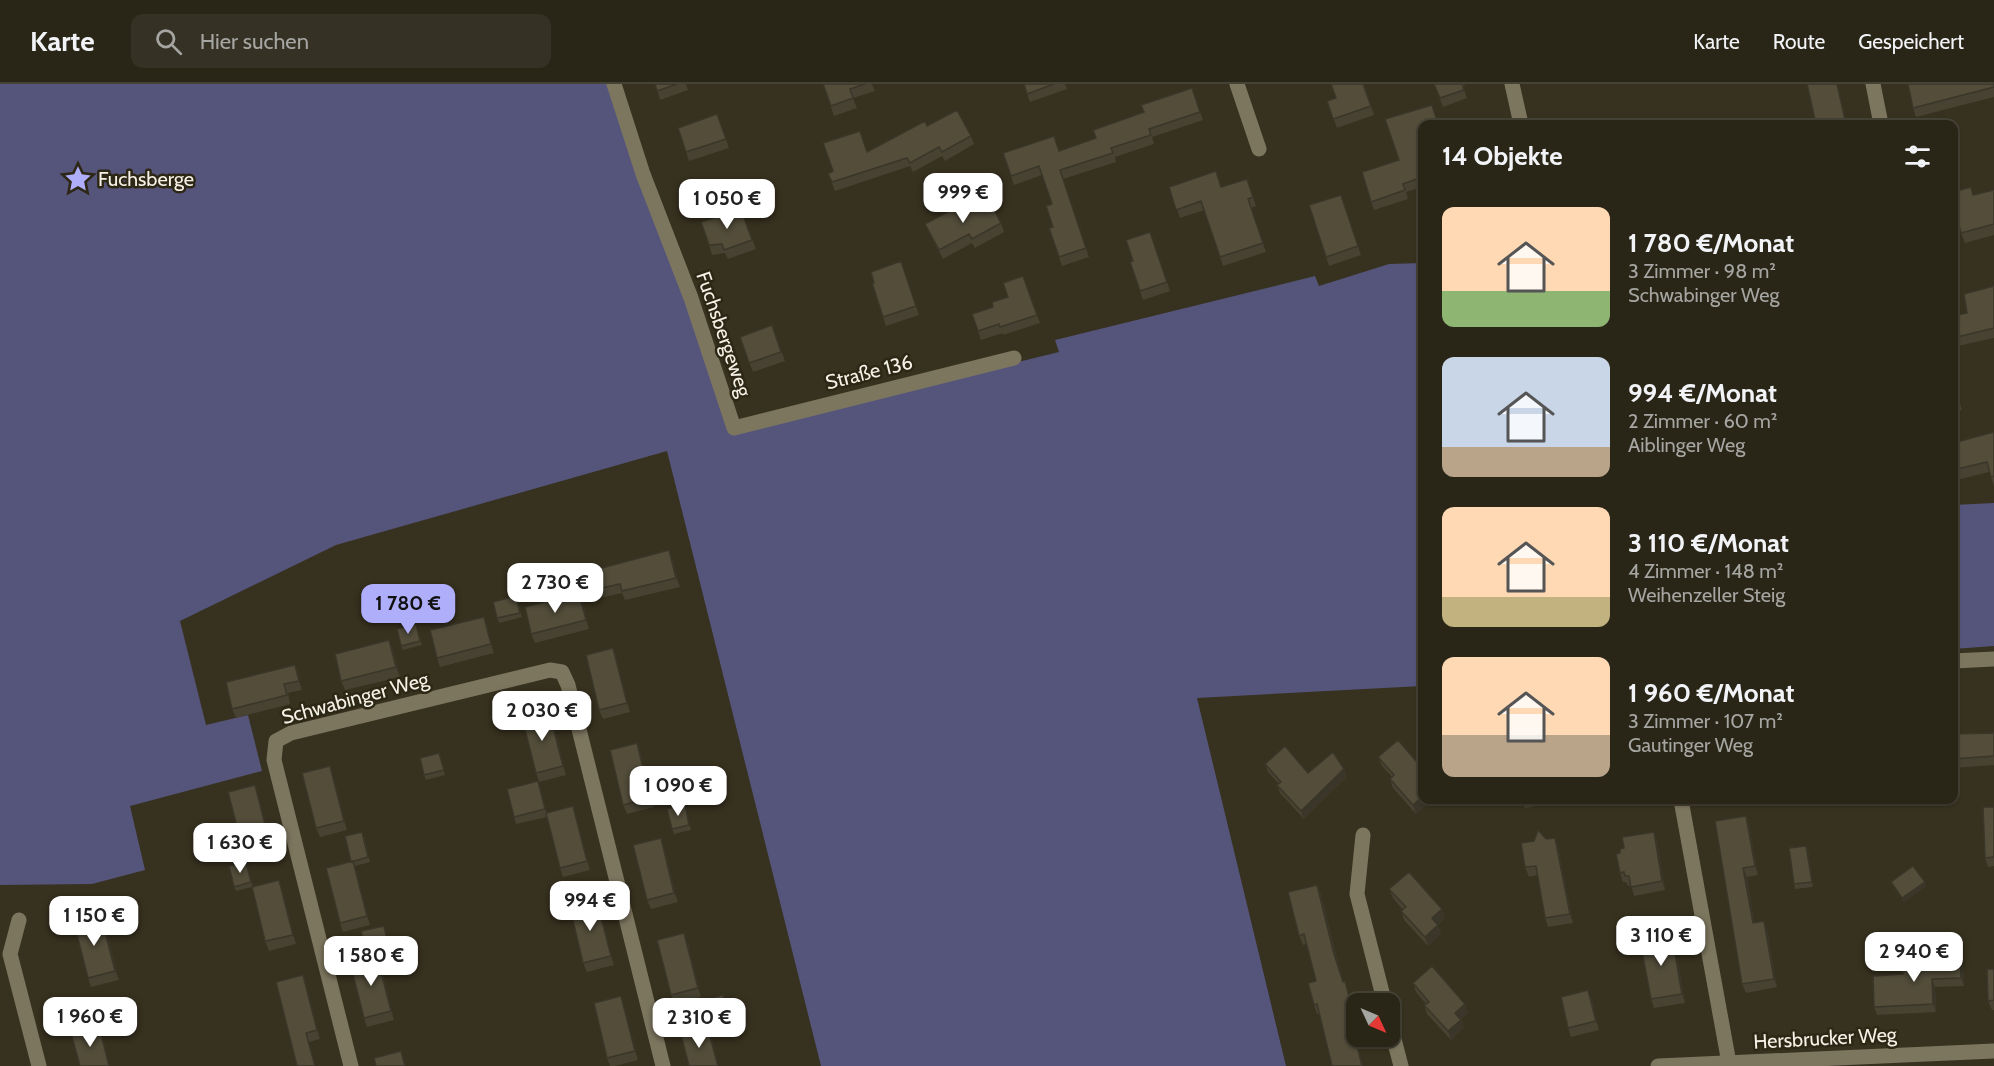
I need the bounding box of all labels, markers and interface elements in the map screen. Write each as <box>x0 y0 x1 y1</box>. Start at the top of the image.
search box <box>131 14 551 68</box>
text: Karte <box>30 24 95 58</box>
icon: search <box>152 25 185 58</box>
text: Hier suchen <box>200 28 309 55</box>
text: Karte <box>1693 29 1740 54</box>
text: Route <box>1773 29 1825 54</box>
text: Gespeichert <box>1858 29 1964 54</box>
text: 14 Objekte <box>1442 140 1563 172</box>
icon: filters <box>1901 140 1934 173</box>
place icon: Fuchsberge <box>63 164 93 194</box>
place label: Fuchsberge <box>98 167 194 191</box>
pin: 999 € <box>921 173 1005 224</box>
pin: 1 050 € <box>672 179 782 230</box>
text: 999 € <box>937 180 989 204</box>
text: 1 050 € <box>693 186 761 210</box>
text: 1 780 €/Monat <box>1628 227 1794 259</box>
icon: home <box>1490 231 1562 303</box>
text: 3 Zimmer · 98 m² <box>1628 259 1776 283</box>
street label: Fuchsbergeweg <box>691 268 757 401</box>
text: Schwabinger Weg <box>1628 283 1779 307</box>
street label: Straße 136 <box>823 350 915 394</box>
text: 994 €/Monat <box>1628 377 1777 409</box>
icon: home <box>1490 381 1562 453</box>
text: 2 Zimmer · 60 m² <box>1628 409 1777 433</box>
text: Aiblinger Weg <box>1628 433 1745 457</box>
text: 3 110 €/Monat <box>1628 527 1789 559</box>
icon: home <box>1490 531 1562 603</box>
text: 4 Zimmer · 148 m² <box>1628 559 1783 583</box>
pin: 2 730 € <box>500 563 610 614</box>
text: 2 730 € <box>521 570 589 594</box>
text: Weihenzeller Steig <box>1628 583 1785 607</box>
pin: 1 780 € <box>353 584 463 635</box>
text: 1 780 € <box>375 591 441 615</box>
street label: Schwabinger Weg <box>279 667 432 729</box>
text: 1 960 €/Monat <box>1628 677 1795 709</box>
icon: home <box>1490 681 1562 753</box>
pin: 2 030 € <box>487 691 597 742</box>
text: 2 030 € <box>506 698 578 722</box>
text: 3 Zimmer · 107 m² <box>1628 709 1783 733</box>
text: Gautinger Weg <box>1628 733 1753 757</box>
pin: 1 090 € <box>623 766 733 817</box>
text: 1 090 € <box>644 773 712 797</box>
pin: 1 630 € <box>185 823 295 874</box>
text: 1 630 € <box>207 830 273 854</box>
pin: 994 € <box>548 881 632 932</box>
text: 994 € <box>564 888 616 912</box>
pin: 1 150 € <box>39 896 149 947</box>
text: 1 150 € <box>63 903 125 927</box>
pin: 3 110 € <box>1606 916 1716 967</box>
text: 3 110 € <box>1630 923 1692 947</box>
pin: 2 940 € <box>1859 932 1969 983</box>
pin: 1 580 € <box>316 936 426 987</box>
text: 2 940 € <box>1879 939 1949 963</box>
text: 1 580 € <box>338 943 404 967</box>
north arrow <box>1346 993 1400 1047</box>
map controls <box>1346 993 1400 1047</box>
pin: 1 960 € <box>35 997 145 1048</box>
pin: 2 310 € <box>644 998 754 1049</box>
text: 1 960 € <box>57 1004 123 1028</box>
text: 2 310 € <box>667 1005 731 1029</box>
street label: Hersbrucker Weg <box>1753 1022 1898 1054</box>

